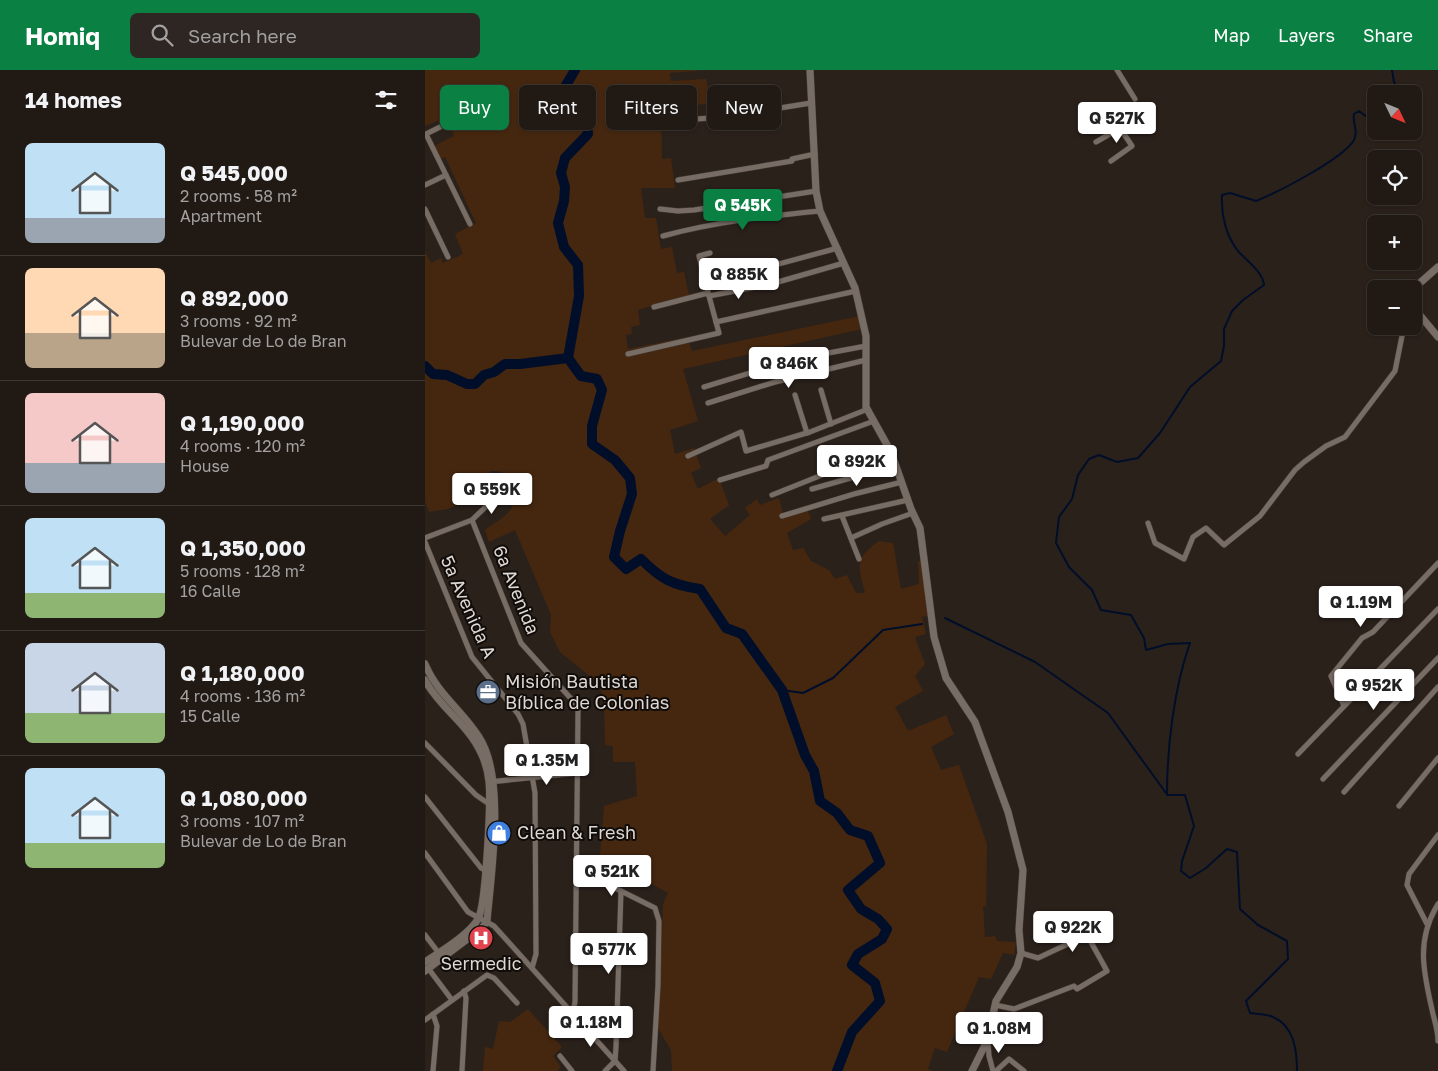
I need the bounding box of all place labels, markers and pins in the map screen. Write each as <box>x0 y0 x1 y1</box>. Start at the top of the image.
pin: Q 527K <box>1076 102 1158 144</box>
pin: Q 545K <box>702 189 784 231</box>
pin: Q 885K <box>698 258 780 300</box>
pin: Q 846K <box>748 346 830 389</box>
pin: Q 892K <box>816 444 898 487</box>
pin: Q 559K <box>451 472 533 515</box>
pin: Q 1.19M <box>1315 586 1407 628</box>
pin: Q 952K <box>1333 668 1415 711</box>
place label: Misión Bautista Bíblica de Colonias <box>505 670 669 713</box>
office icon: Misión Bautista Bíblica de Colonias <box>475 679 501 705</box>
pin: Q 1.35M <box>501 744 593 786</box>
shop icon: Clean & Fresh <box>486 820 512 846</box>
place label: Clean & Fresh <box>517 821 636 843</box>
pin: Q 521K <box>571 854 653 897</box>
pin: Q 922K <box>1032 910 1114 953</box>
hospital icon: Sermedic <box>468 925 494 951</box>
pin: Q 577K <box>568 932 650 975</box>
place label: Sermedic <box>440 952 522 974</box>
pin: Q 1.18M <box>545 1006 637 1048</box>
pin: Q 1.08M <box>953 1012 1045 1054</box>

